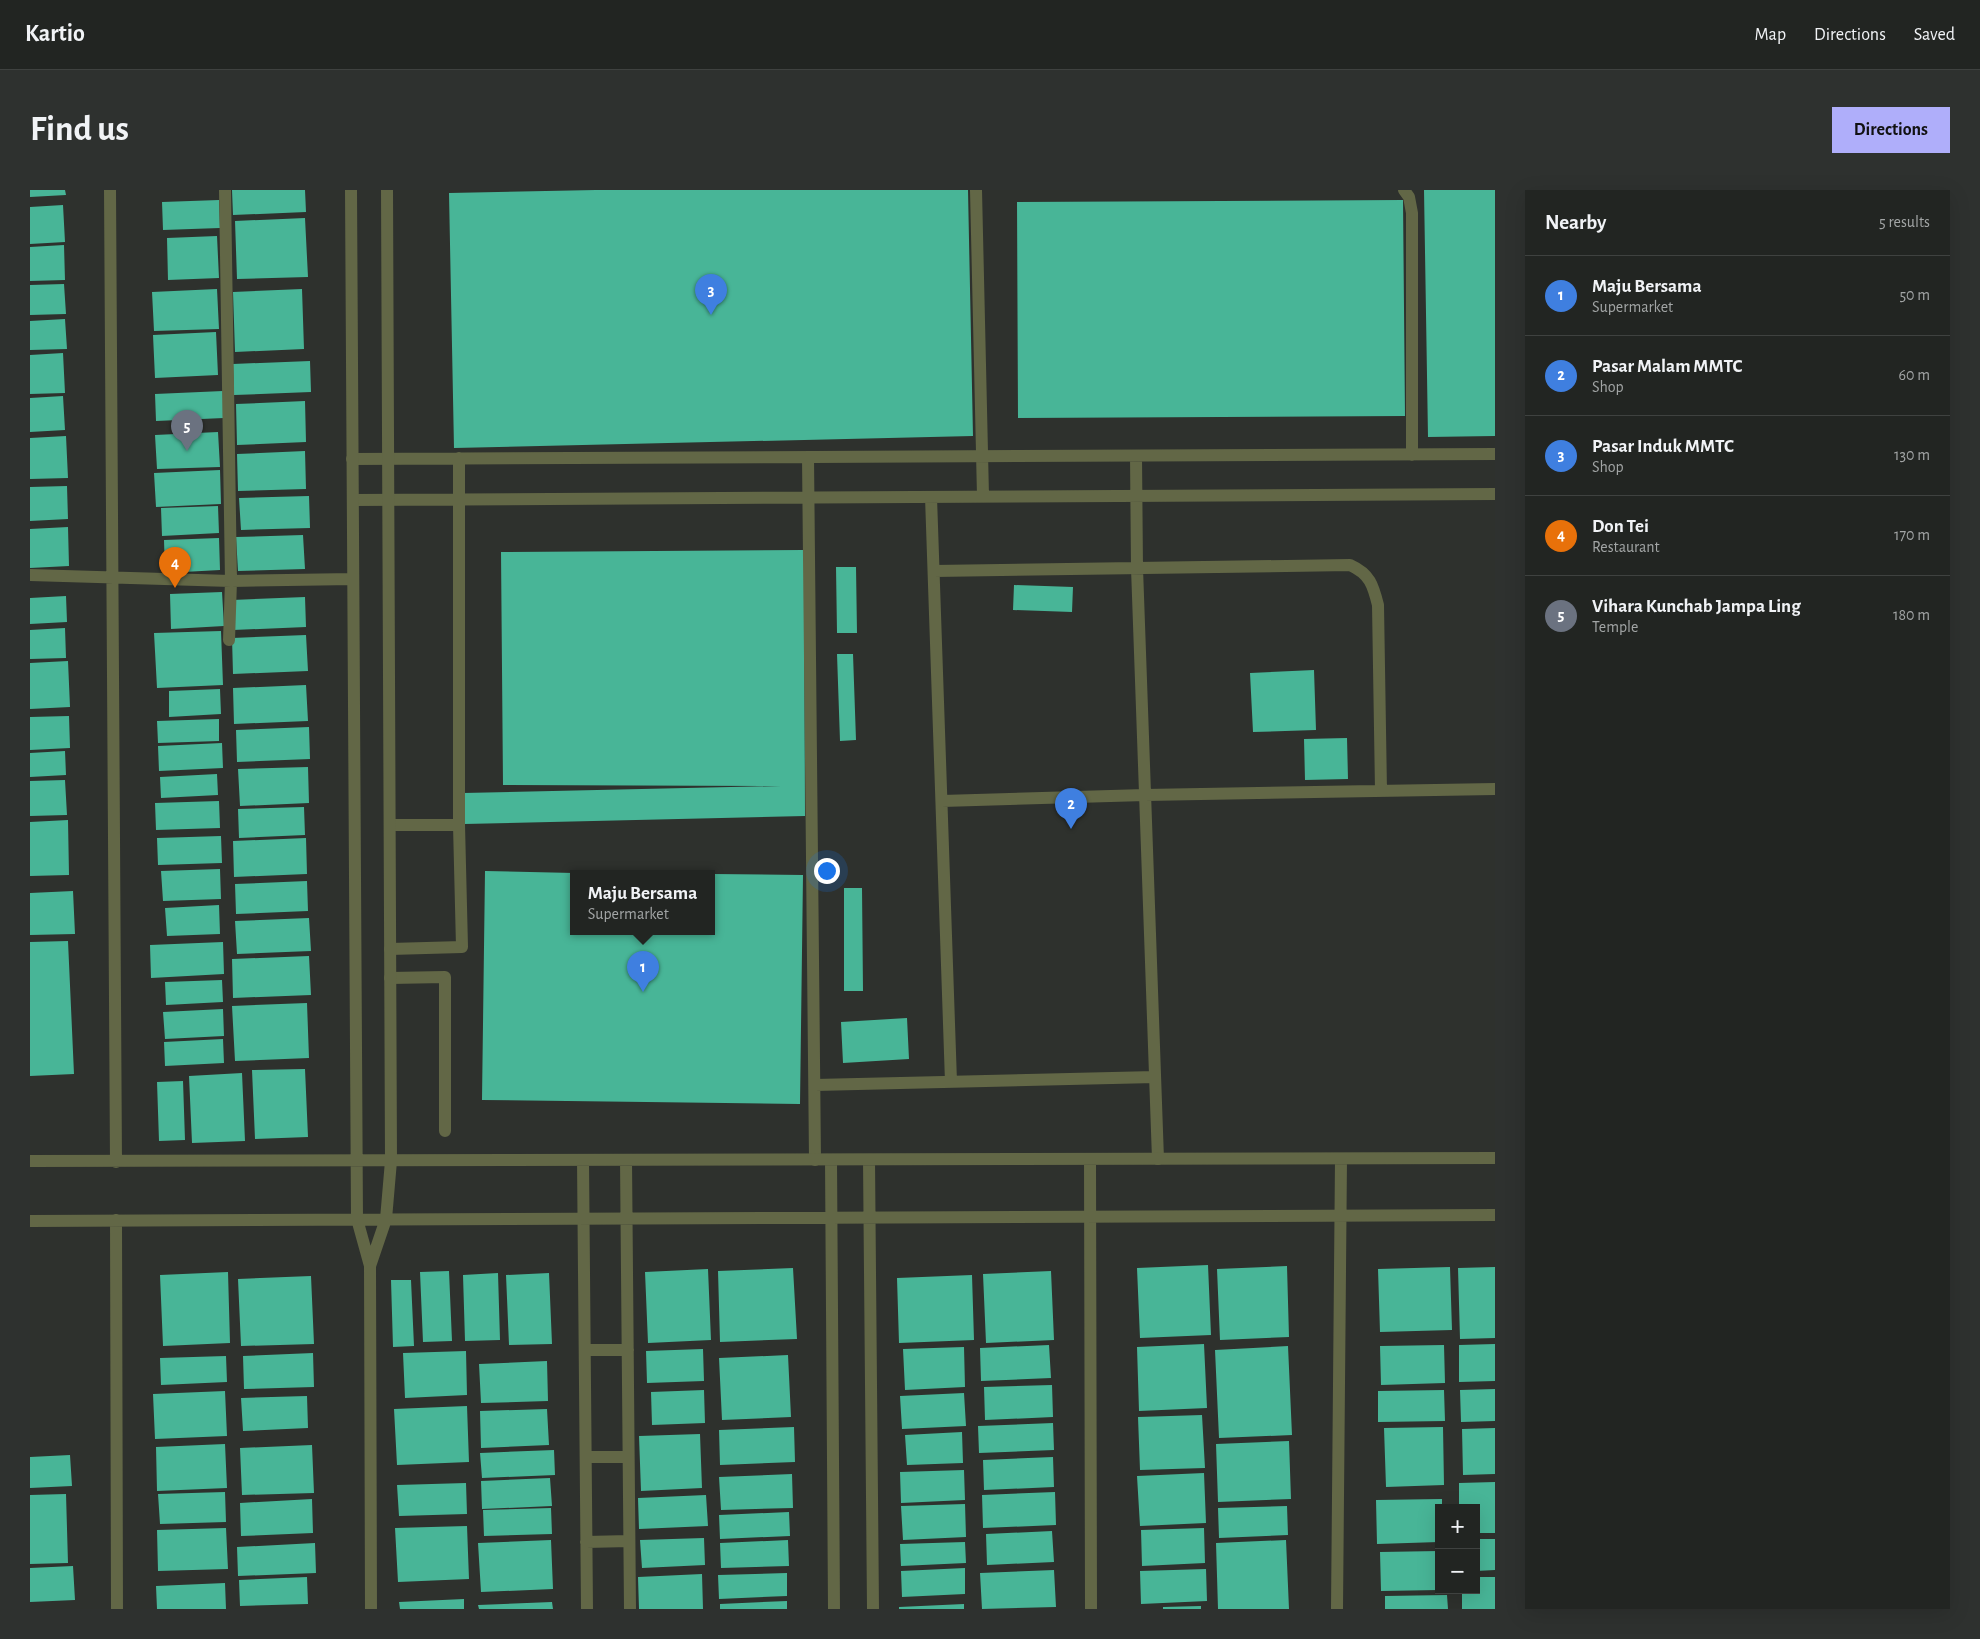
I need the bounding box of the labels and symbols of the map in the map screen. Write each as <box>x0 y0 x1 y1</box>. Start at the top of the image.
pin: 3 <box>695 274 727 315</box>
pin: 5 <box>171 410 203 451</box>
pin: 4 <box>159 547 191 588</box>
pin: 2 <box>1055 788 1087 829</box>
your location <box>814 858 840 884</box>
pin: 1 <box>627 951 659 992</box>

